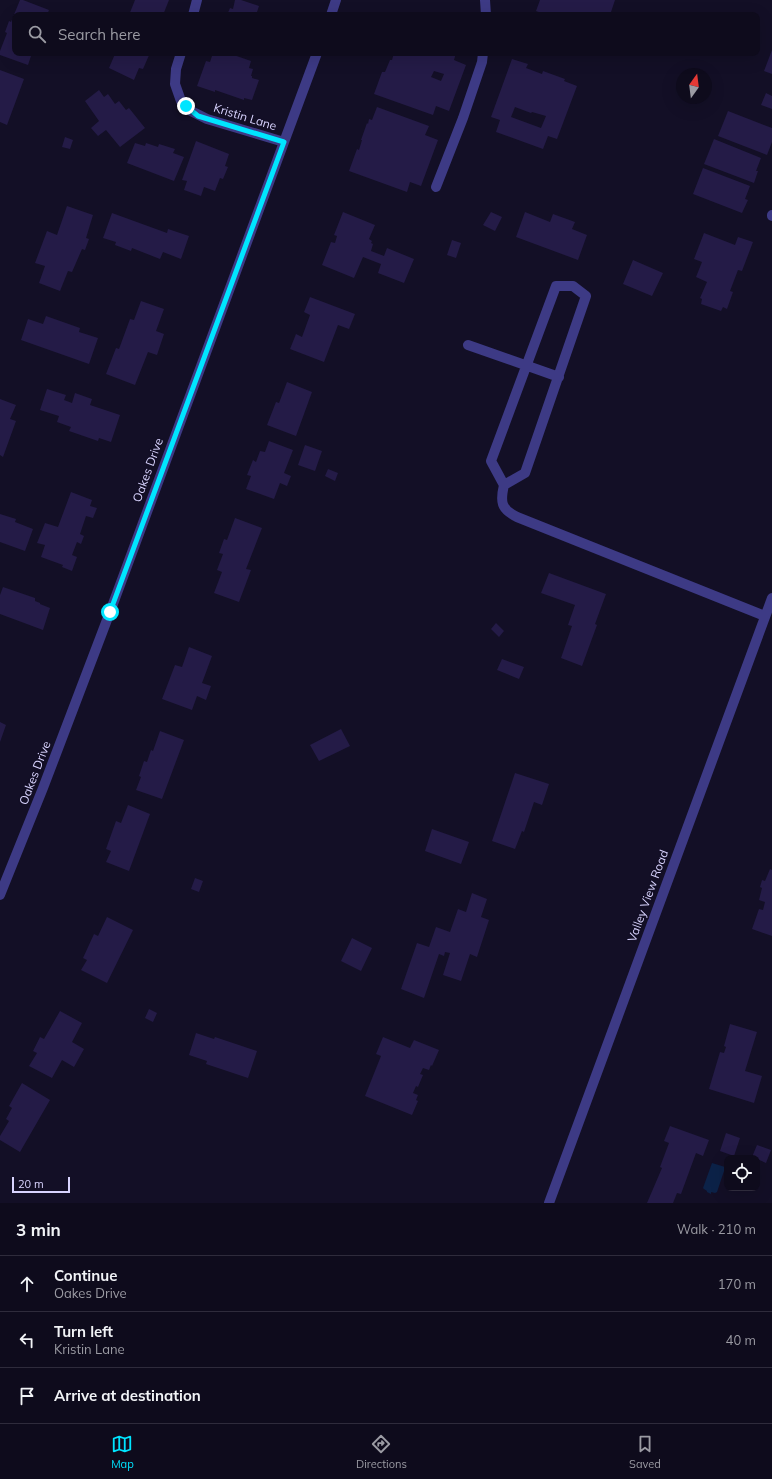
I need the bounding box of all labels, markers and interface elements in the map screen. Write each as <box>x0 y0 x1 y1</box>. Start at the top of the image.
search box <box>12 12 760 56</box>
icon: search <box>26 23 48 45</box>
text: Search here <box>58 25 140 44</box>
north arrow <box>676 68 712 104</box>
route end <box>177 97 195 115</box>
street label: Kristin Lane <box>212 100 279 133</box>
street label: Oakes Drive <box>129 436 166 504</box>
route start <box>101 603 119 621</box>
street label: Oakes Drive <box>16 739 54 807</box>
street label: Valley View Road <box>624 848 671 944</box>
map controls <box>724 1155 760 1191</box>
button: locate <box>724 1155 760 1191</box>
scale bar <box>12 1175 70 1194</box>
text: 20 m <box>18 1177 44 1191</box>
text: 3 min <box>16 1219 61 1240</box>
text: Walk · 210 m <box>677 1221 756 1237</box>
text: Continue <box>54 1266 117 1285</box>
icon: ahead <box>16 1273 38 1295</box>
text: 170 m <box>718 1276 756 1292</box>
text: Oakes Drive <box>54 1285 127 1301</box>
text: Turn left <box>54 1322 113 1341</box>
icon: left <box>16 1329 38 1351</box>
text: 40 m <box>726 1332 756 1348</box>
text: Kristin Lane <box>54 1341 125 1357</box>
icon: arrive <box>16 1385 38 1407</box>
text: Arrive at destination <box>54 1386 201 1405</box>
tab: Map <box>111 1433 134 1471</box>
tab: Directions <box>356 1433 407 1471</box>
tab: Saved <box>629 1433 661 1471</box>

